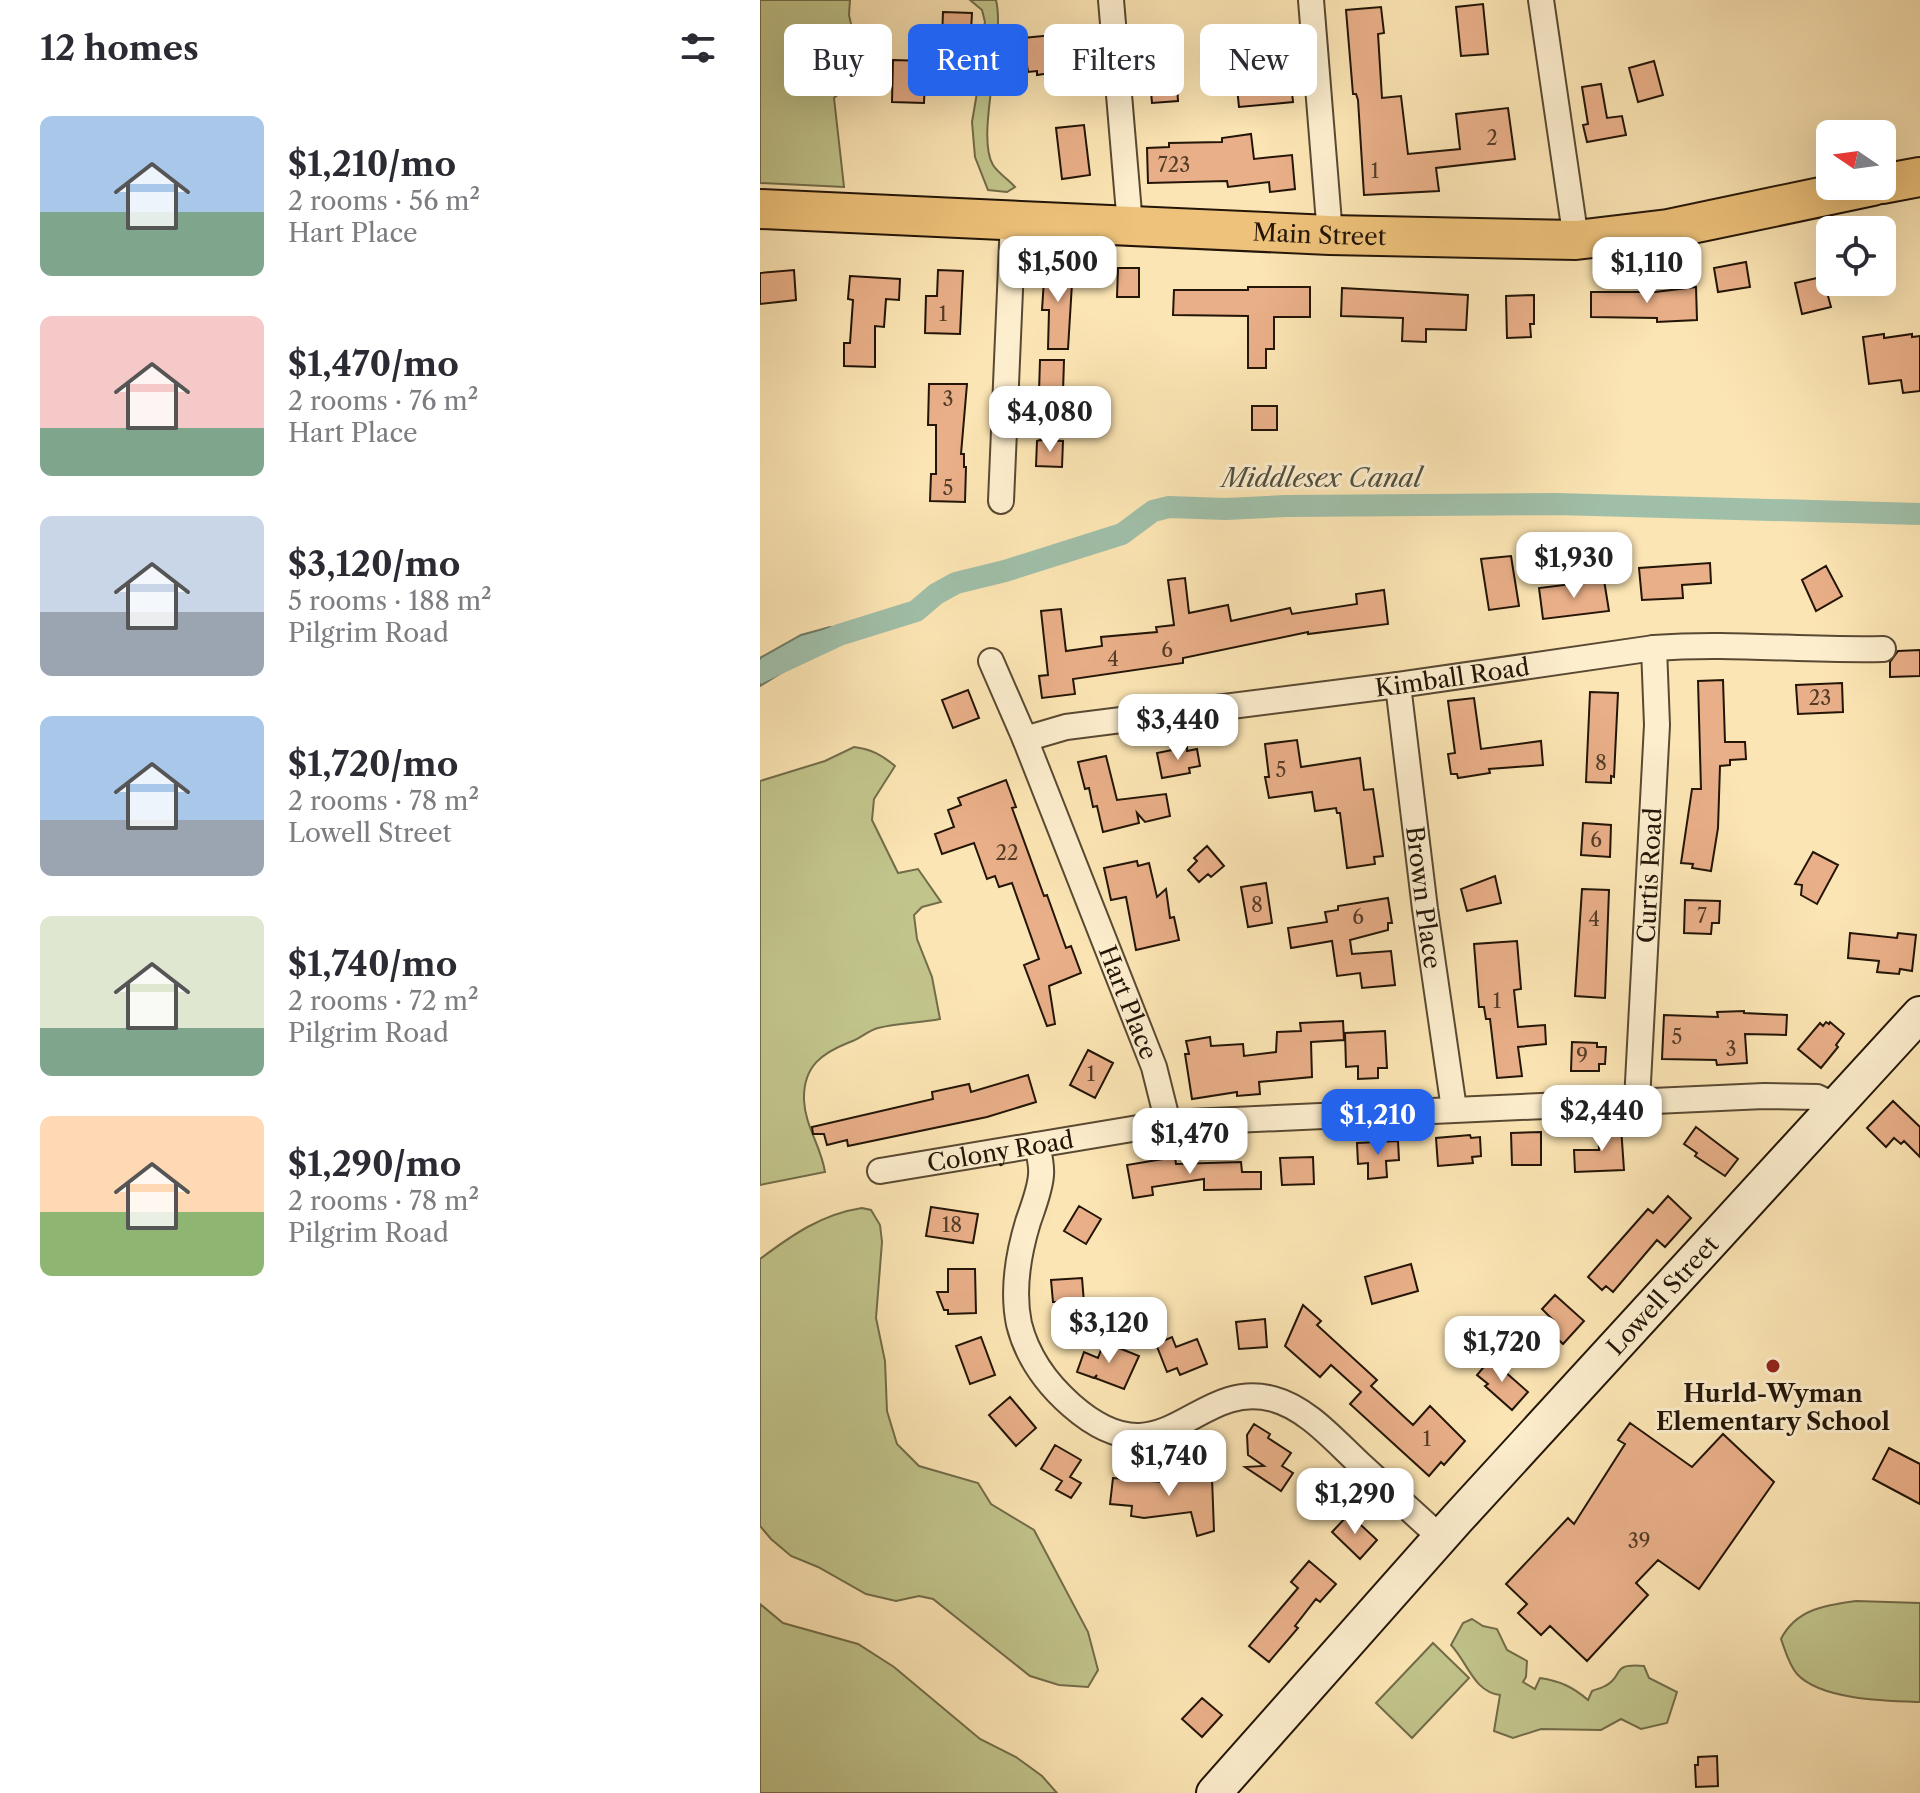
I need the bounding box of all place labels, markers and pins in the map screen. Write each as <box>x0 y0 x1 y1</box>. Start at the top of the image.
pin: $1,500 <box>993 236 1123 304</box>
pin: $1,110 <box>1582 237 1712 305</box>
pin: $4,080 <box>985 386 1115 454</box>
pin: $1,930 <box>1509 532 1639 600</box>
pin: $3,440 <box>1113 694 1243 762</box>
pin: $2,440 <box>1537 1085 1667 1153</box>
pin: $1,210 <box>1313 1089 1443 1157</box>
pin: $1,470 <box>1125 1108 1255 1176</box>
pin: $3,120 <box>1044 1297 1174 1365</box>
pin: $1,720 <box>1437 1316 1567 1384</box>
marker: Hurld-Wyman Elementary School <box>1764 1357 1782 1375</box>
place label: Hurld-Wyman Elementary School <box>1656 1379 1890 1436</box>
pin: $1,740 <box>1104 1430 1234 1498</box>
pin: $1,290 <box>1290 1468 1420 1536</box>

